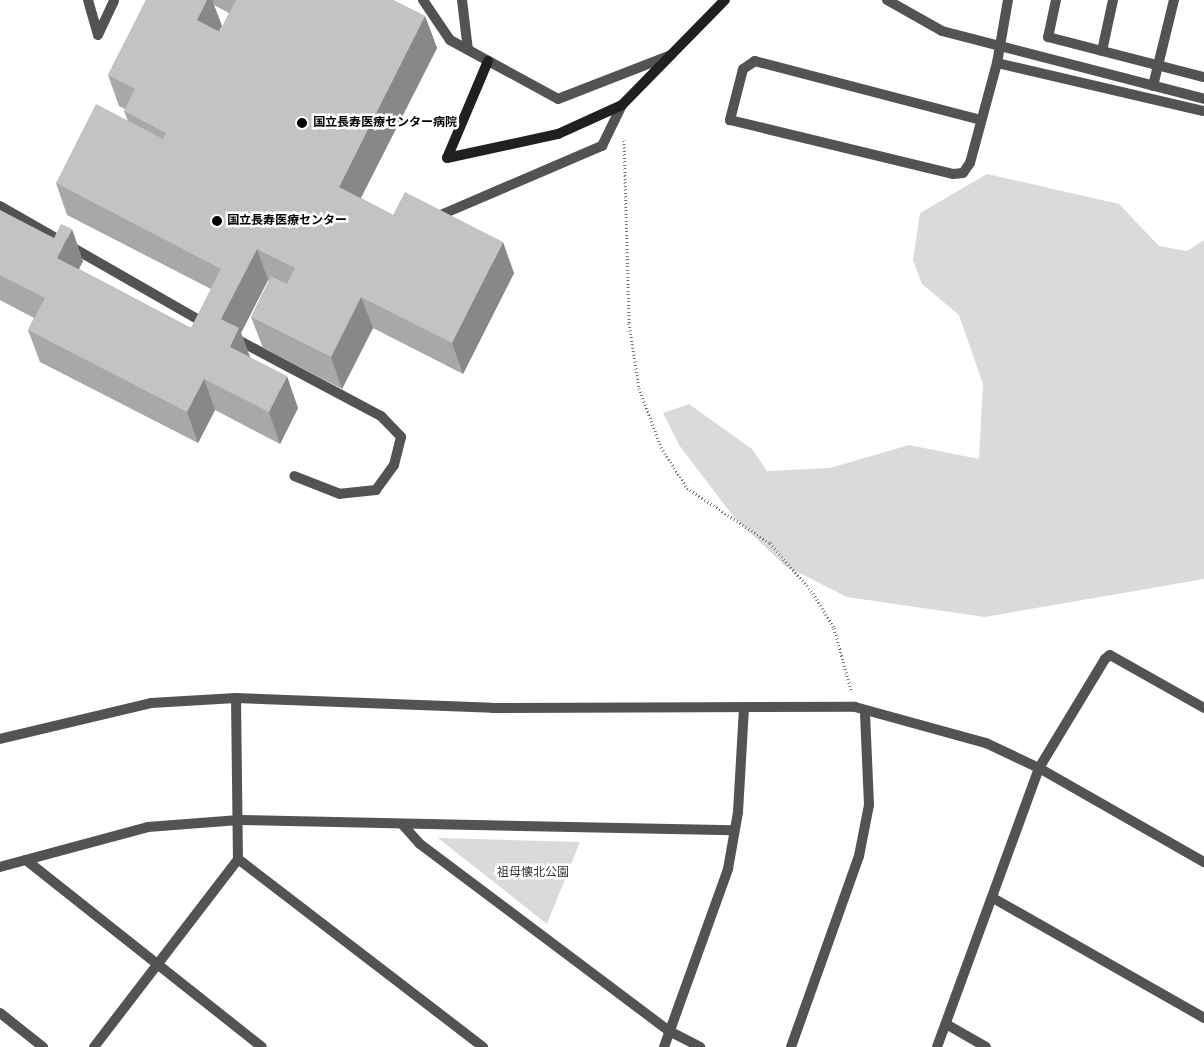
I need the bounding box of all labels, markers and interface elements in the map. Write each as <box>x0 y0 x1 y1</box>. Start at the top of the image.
marker: 国立長寿医療センター病院 <box>295 116 309 130</box>
place label: 国立長寿医療センター病院 <box>313 116 457 130</box>
place label: 国立長寿医療センター <box>227 214 347 228</box>
marker: 国立長寿医療センター <box>211 215 223 227</box>
park label: 祖母懐北公園 <box>497 866 569 880</box>

